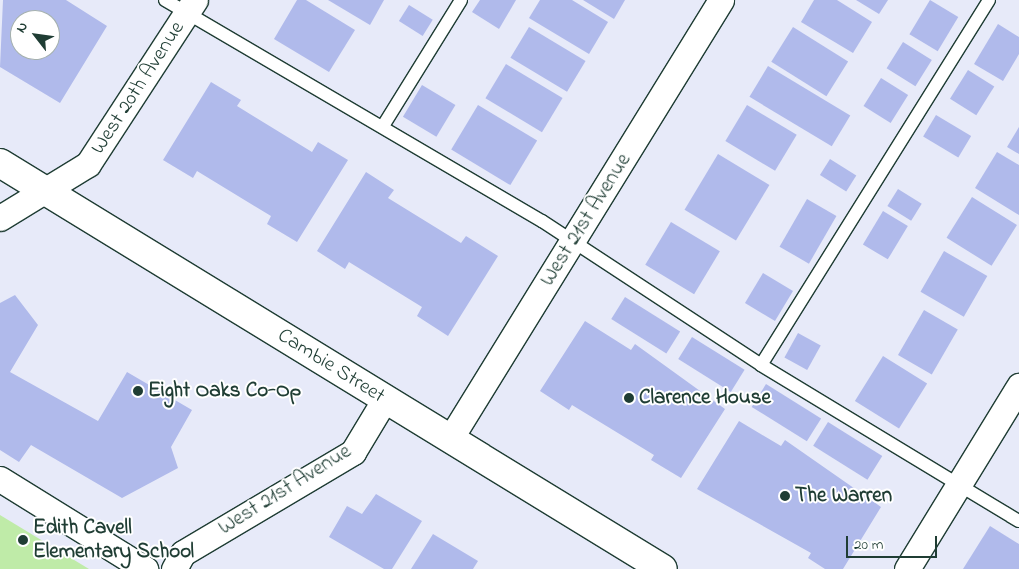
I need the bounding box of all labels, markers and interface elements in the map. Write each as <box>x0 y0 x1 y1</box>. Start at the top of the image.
north arrow <box>10 10 60 60</box>
street label: West 20th Avenue <box>86 17 190 159</box>
text: N <box>11 18 34 37</box>
street label: West 21st Avenue <box>535 149 637 291</box>
street label: Cambie Street <box>273 323 389 409</box>
place label: Eight Oaks Co-Op <box>148 378 301 404</box>
marker: Eight Oaks Co-Op <box>132 385 144 397</box>
place label: Clarence House <box>639 385 771 411</box>
marker: Clarence House <box>623 392 635 404</box>
street label: West 21st Avenue <box>214 439 356 541</box>
place label: The Warren <box>795 483 892 509</box>
marker: The Warren <box>779 490 791 502</box>
place label: Edith Cavell Elementary School <box>33 515 194 565</box>
scale bar <box>849 526 940 558</box>
marker: Edith Cavell Elementary School <box>17 534 29 546</box>
text: 20 m <box>854 534 883 556</box>

